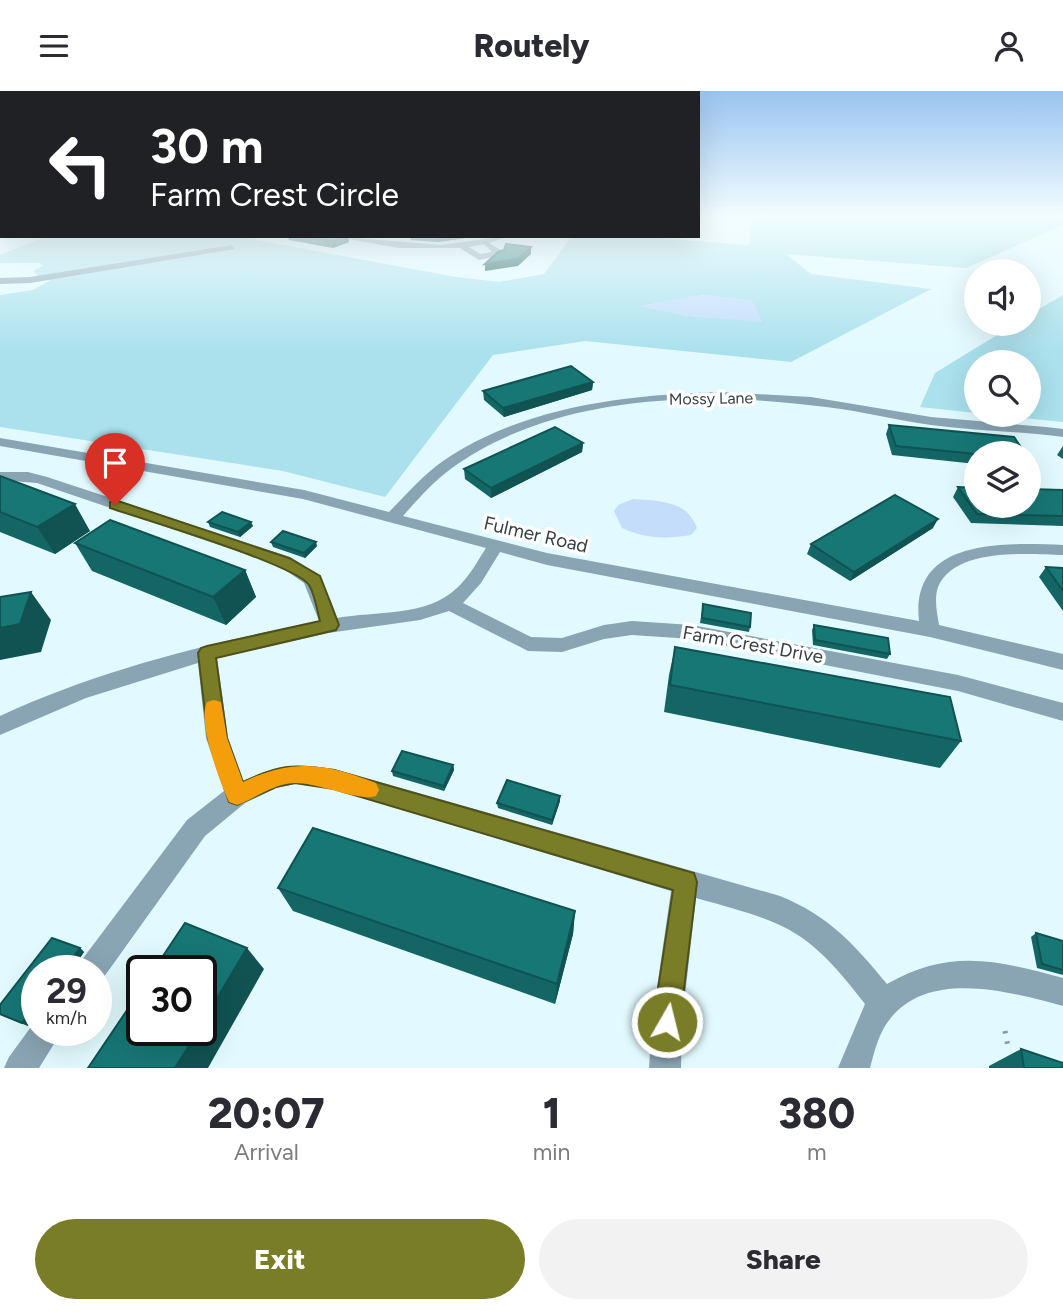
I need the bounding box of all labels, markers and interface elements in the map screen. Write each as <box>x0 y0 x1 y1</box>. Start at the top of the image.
icon: menu <box>35 27 73 65</box>
text: Routely <box>473 27 590 65</box>
icon: person <box>990 27 1028 65</box>
text: 30 m <box>150 116 263 175</box>
icon: left <box>35 119 126 210</box>
text: Farm Crest Circle <box>150 176 399 214</box>
map controls <box>964 259 1041 518</box>
button: sound <box>964 259 1041 336</box>
button: search <box>964 350 1041 427</box>
street label: Mossy Lane <box>669 388 754 409</box>
pin <box>85 433 145 505</box>
button: layers <box>964 441 1041 518</box>
icon: arrive <box>96 444 134 482</box>
street label: Fulmer Road <box>482 511 590 558</box>
street label: Farm Crest Drive <box>681 621 825 668</box>
speed limit sign: 30 <box>126 955 217 1046</box>
text: 29 <box>46 970 87 1012</box>
position arrow <box>630 985 704 1059</box>
text: km/h <box>46 1007 87 1029</box>
text: 20:07 <box>208 1088 325 1139</box>
text: 1 <box>543 1088 561 1139</box>
text: 380 <box>778 1088 855 1139</box>
text: Arrival <box>234 1138 299 1166</box>
text: min <box>533 1138 570 1166</box>
text: m <box>807 1138 827 1166</box>
button: Exit <box>35 1219 525 1299</box>
button: Share <box>539 1219 1028 1299</box>

